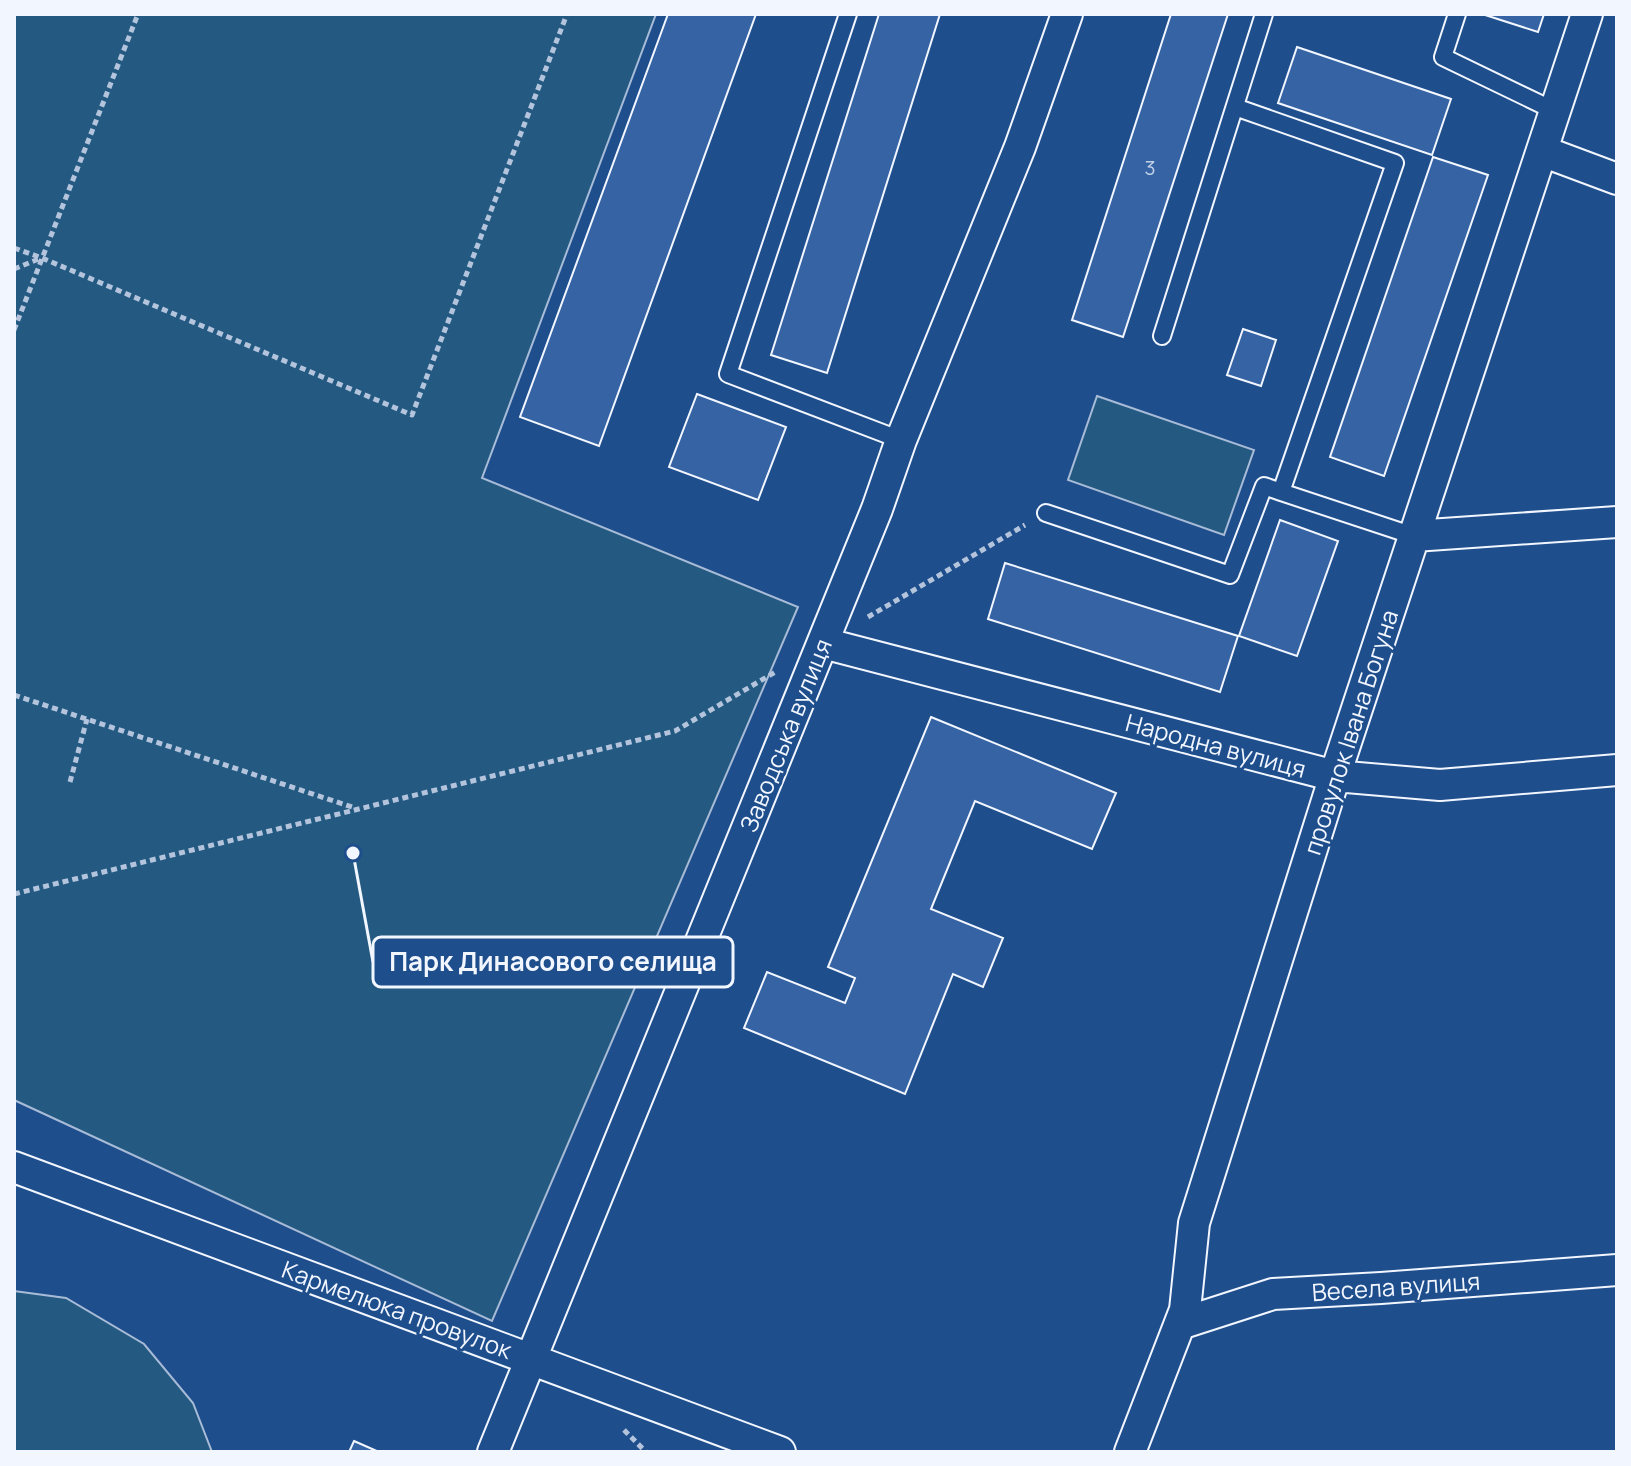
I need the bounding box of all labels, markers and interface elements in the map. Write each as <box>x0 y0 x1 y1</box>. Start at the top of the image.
house number: 3 <box>1144 154 1156 181</box>
street label: провулок Івана Богуна <box>1295 605 1405 859</box>
street label: Заводська вулиця <box>731 633 839 837</box>
street label: Народна вулиця <box>1122 705 1310 785</box>
callout: Парк Динасового селища <box>373 937 733 987</box>
text: Парк Динасового селища <box>389 943 717 979</box>
street label: Кармелюка провулок <box>278 1252 517 1366</box>
street label: Весела вулиця <box>1311 1264 1481 1308</box>

